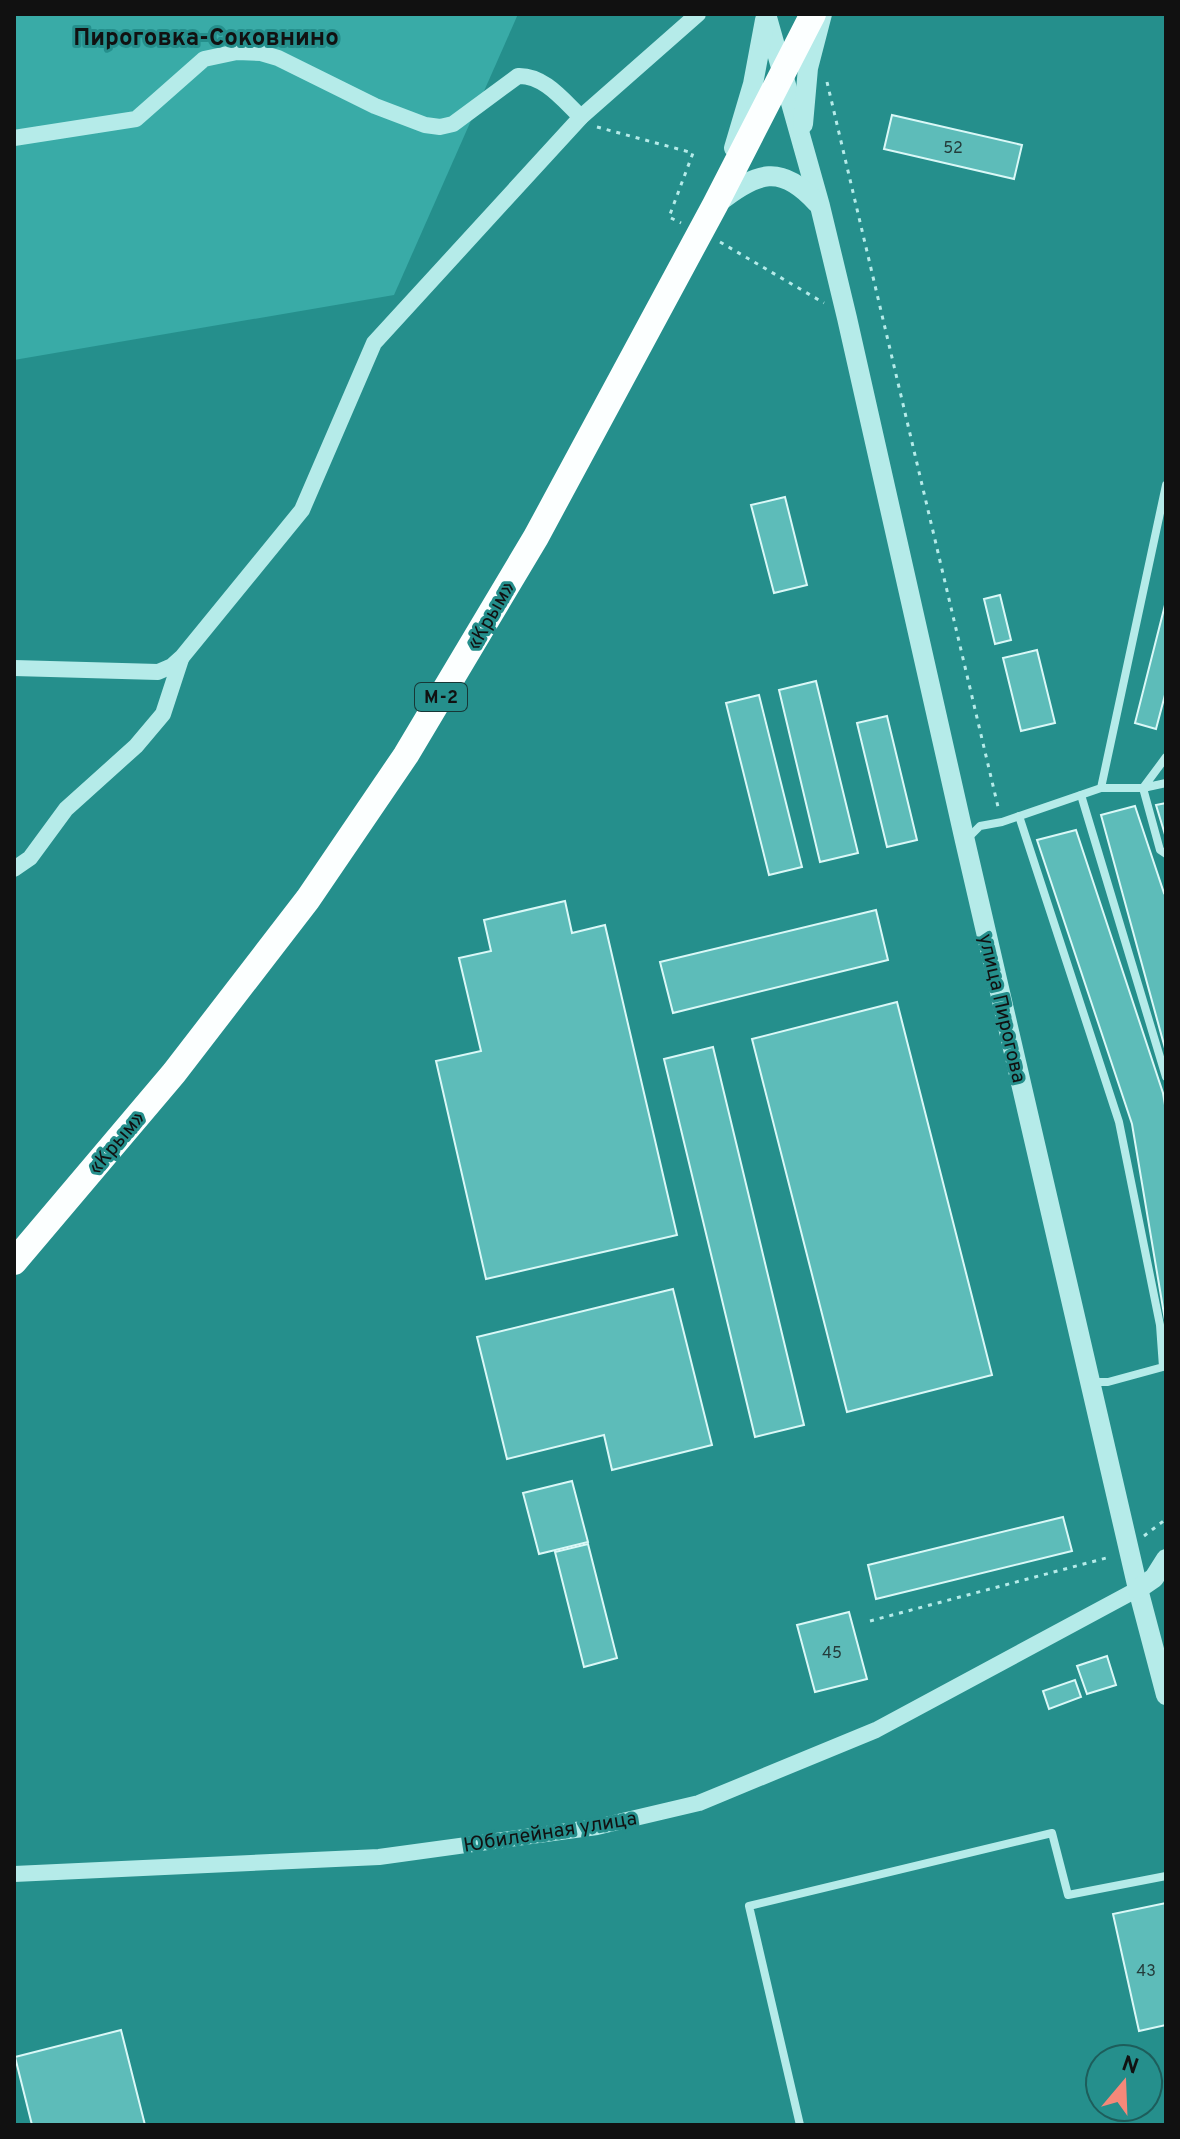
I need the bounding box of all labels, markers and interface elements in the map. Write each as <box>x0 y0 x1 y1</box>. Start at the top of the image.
district label: Пироговка-Соковнино <box>73 24 339 54</box>
house number: 52 <box>943 139 963 159</box>
street label: «Крым» <box>462 577 522 655</box>
road number: М-2 <box>415 683 467 711</box>
street label: улица Пирогова <box>971 931 1031 1086</box>
street label: «Крым» <box>83 1106 152 1180</box>
house number: 45 <box>822 1644 842 1664</box>
street label: Юбилейная улица <box>462 1806 639 1860</box>
house number: 43 <box>1136 1962 1156 1982</box>
north arrow <box>1084 2043 1164 2123</box>
text: N <box>1118 2051 1142 2082</box>

